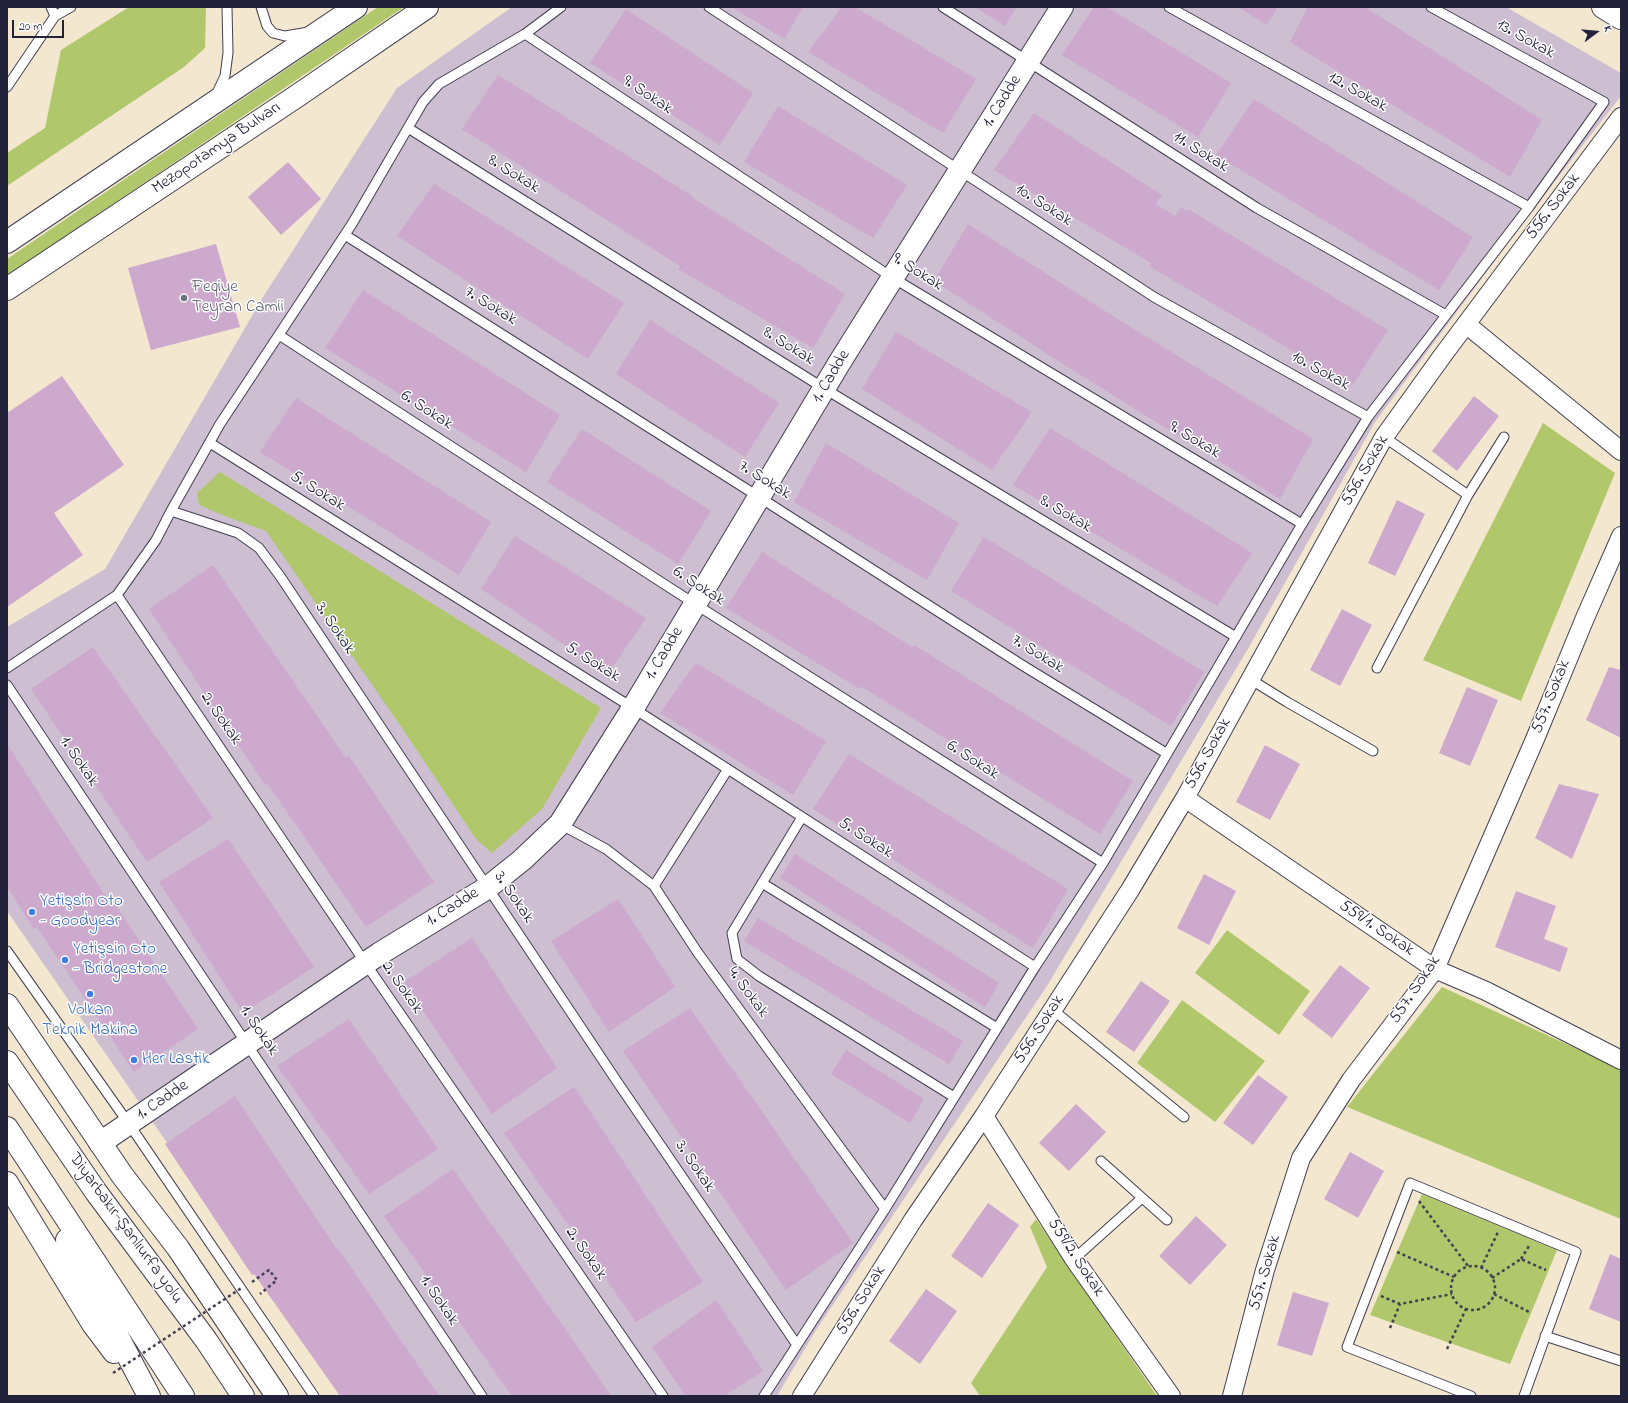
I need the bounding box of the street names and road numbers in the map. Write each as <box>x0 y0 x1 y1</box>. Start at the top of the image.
street label: 13. Sokak <box>1492 16 1558 64</box>
street label: 12. Sokak <box>1324 68 1390 118</box>
street label: 9. Sokak <box>618 72 676 120</box>
street label: 1. Cadde <box>979 72 1027 132</box>
street label: Mezopotamya Bulvarı <box>149 98 285 200</box>
street label: 11. Sokak <box>1168 128 1232 178</box>
street label: 8. Sokak <box>483 151 543 199</box>
street label: 556. Sokak <box>1522 170 1586 244</box>
street label: 10. Sokak <box>1011 180 1075 232</box>
street label: 9. Sokak <box>888 249 946 297</box>
street label: 7. Sokak <box>460 283 520 331</box>
street label: 8. Sokak <box>758 323 818 371</box>
street label: 1. Cadde <box>808 347 856 407</box>
street label: 10. Sokak <box>1287 348 1353 396</box>
street label: 6. Sokak <box>396 387 456 435</box>
street label: 9. Sokak <box>1165 418 1223 464</box>
street label: 556. Sokak <box>1338 432 1394 510</box>
street label: 7. Sokak <box>734 457 794 505</box>
street label: 5. Sokak <box>286 467 348 517</box>
street label: 8. Sokak <box>1035 491 1095 539</box>
street label: 6. Sokak <box>668 563 728 611</box>
street label: 3. Sokak <box>309 599 359 659</box>
street label: 1. Cadde <box>641 624 689 684</box>
street label: 7. Sokak <box>1007 631 1067 679</box>
street label: 5. Sokak <box>561 638 623 688</box>
street label: 557. Sokak <box>1528 657 1576 737</box>
street label: 2. Sokak <box>195 689 245 749</box>
street label: 556. Sokak <box>1181 715 1237 793</box>
street label: 1. Sokak <box>54 733 102 791</box>
street label: 6. Sokak <box>942 737 1002 785</box>
street label: 5. Sokak <box>834 814 896 864</box>
street label: 3. Sokak <box>488 868 538 928</box>
street label: 1. Cadde <box>423 884 483 932</box>
street label: 559/1. Sokak <box>1335 896 1417 962</box>
street label: 557. Sokak <box>1386 952 1446 1028</box>
street label: 2. Sokak <box>376 958 426 1018</box>
street label: 4. Sokak <box>722 964 772 1022</box>
street label: 556. Sokak <box>1010 992 1070 1068</box>
street label: 1. Sokak <box>234 1002 282 1060</box>
street label: 1. Cadde <box>133 1076 193 1126</box>
street label: 3. Sokak <box>669 1137 719 1197</box>
street label: Diyarbakır-Şanlıurfa yolu <box>63 1150 187 1308</box>
street label: 559/2. Sokak <box>1042 1215 1108 1301</box>
street label: 2. Sokak <box>560 1224 610 1284</box>
street label: 557. Sokak <box>1246 1233 1286 1313</box>
street label: 556. Sokak <box>833 1263 891 1339</box>
street label: 1. Sokak <box>414 1272 462 1330</box>

